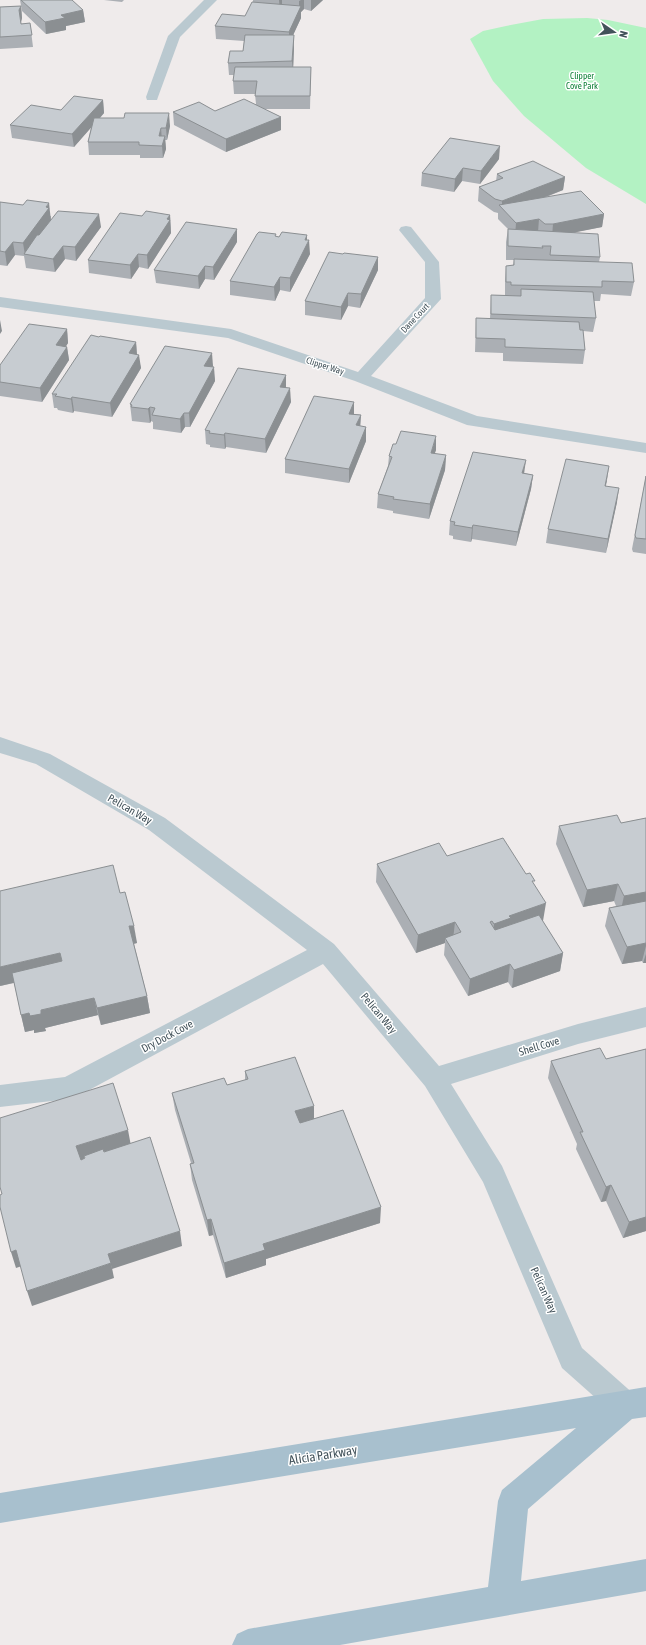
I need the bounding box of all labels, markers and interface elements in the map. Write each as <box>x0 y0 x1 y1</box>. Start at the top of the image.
north arrow <box>594 12 634 52</box>
text: N <box>617 30 630 39</box>
park label: Clipper Cove Park <box>566 71 598 91</box>
street label: Dane Court <box>399 301 431 335</box>
street label: Clipper Way <box>305 355 345 377</box>
street label: Pelican Way <box>106 792 155 827</box>
street label: Pelican Way <box>359 990 400 1036</box>
street label: Dry Dock Cove <box>139 1017 195 1055</box>
street label: Shell Cove <box>517 1034 561 1058</box>
street label: Pelican Way <box>529 1265 560 1315</box>
street label: Alicia Parkway <box>288 1442 359 1468</box>

